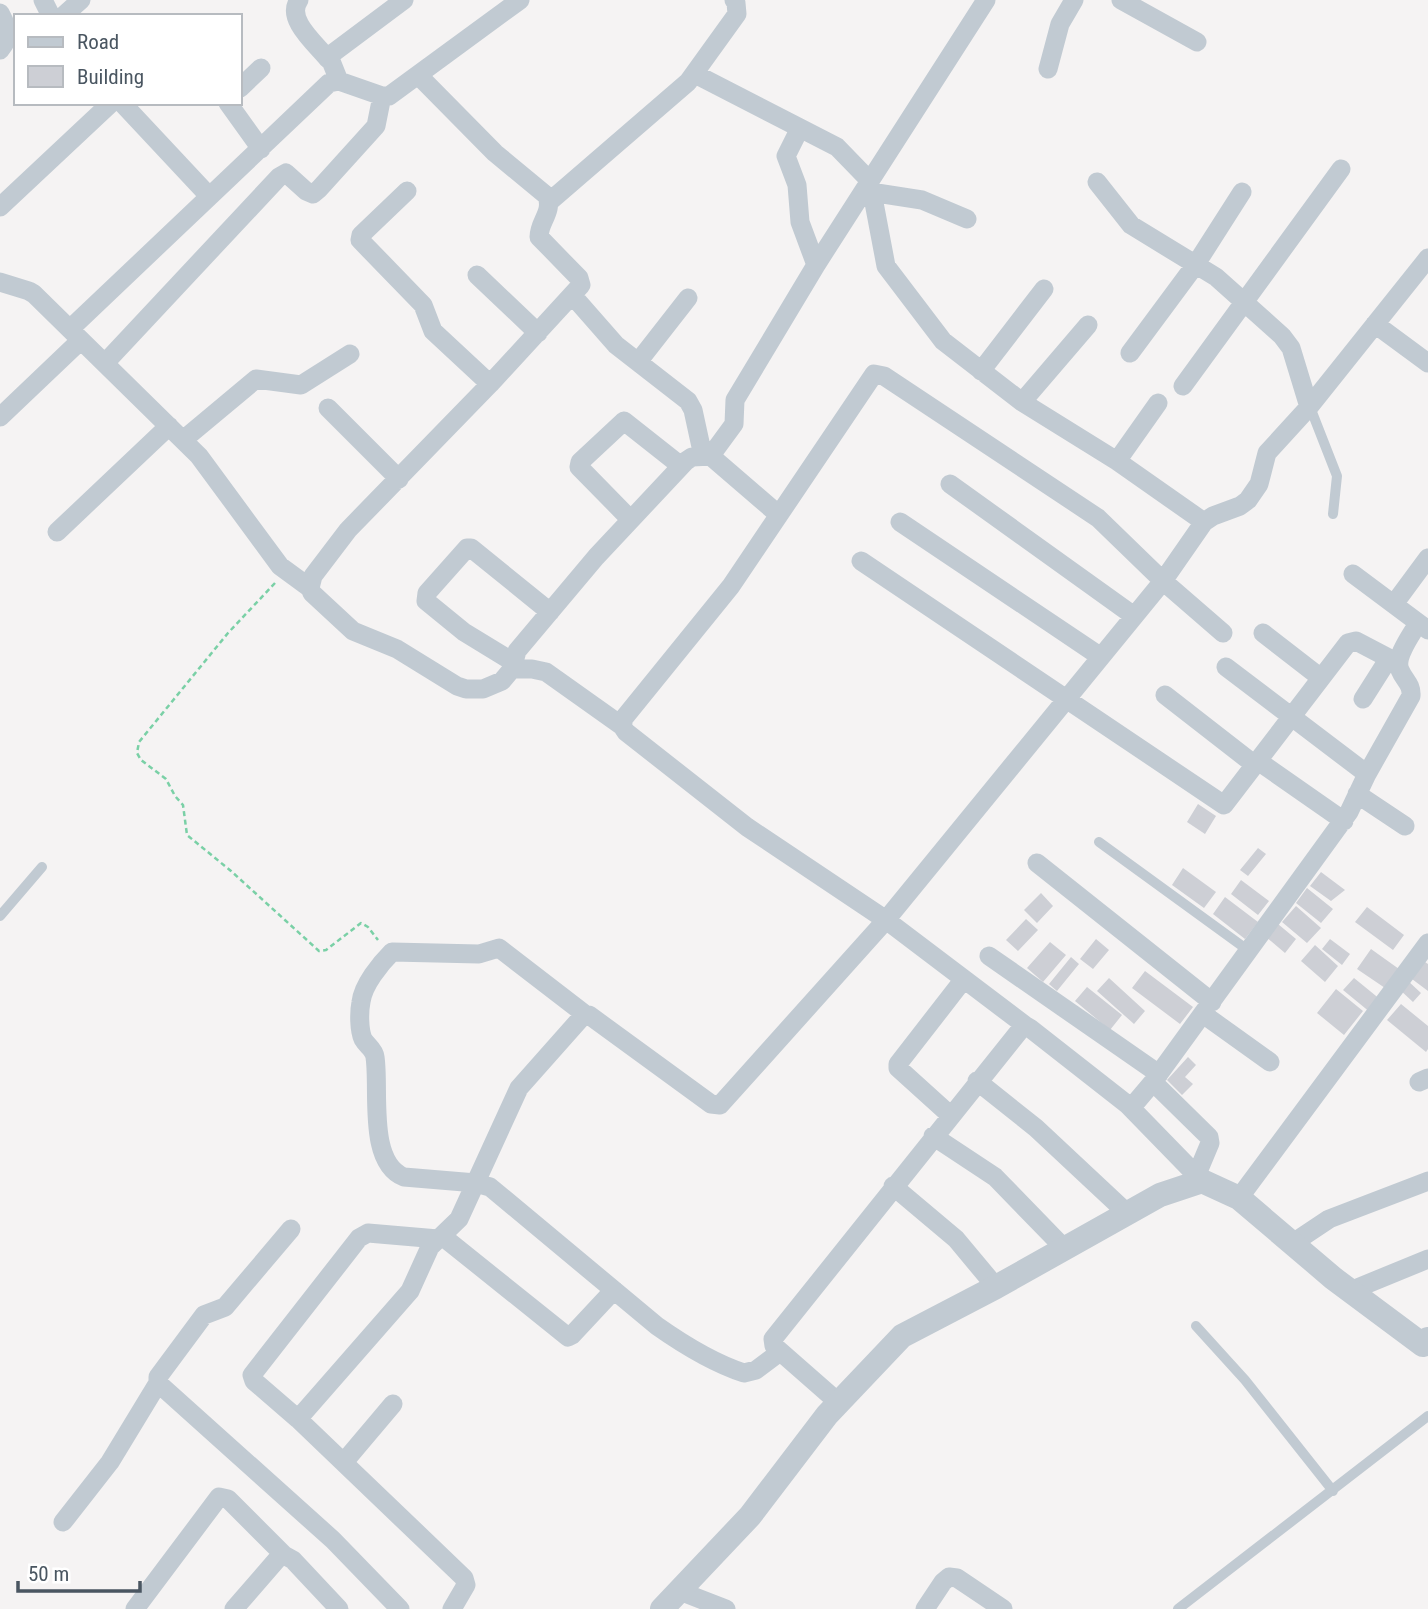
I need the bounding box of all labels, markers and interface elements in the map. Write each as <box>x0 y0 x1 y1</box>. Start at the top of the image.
legend <box>14 14 242 105</box>
text: Road <box>77 30 119 54</box>
text: Building <box>77 65 144 89</box>
scale bar <box>18 1550 140 1594</box>
text: 50 m <box>28 1562 69 1586</box>

